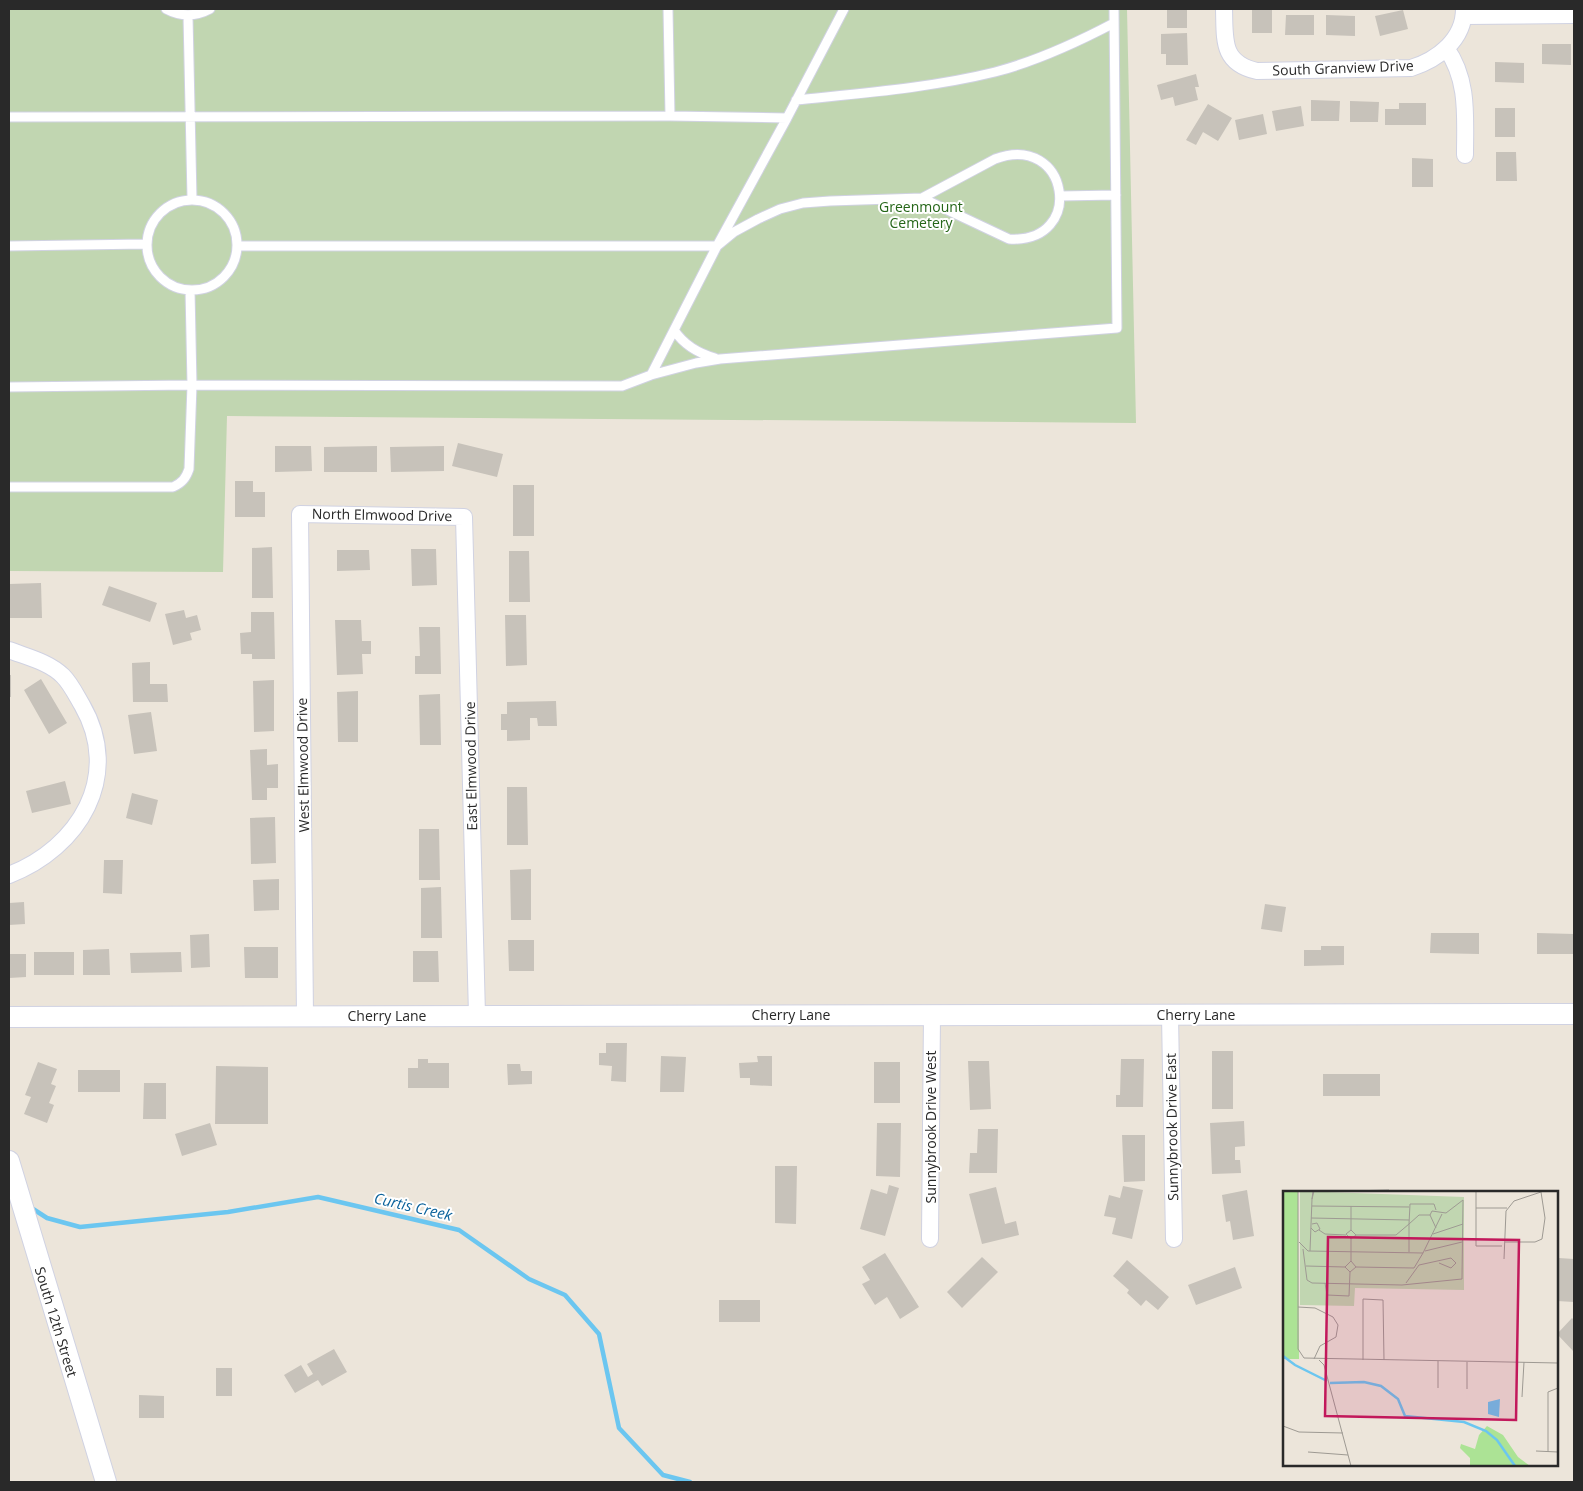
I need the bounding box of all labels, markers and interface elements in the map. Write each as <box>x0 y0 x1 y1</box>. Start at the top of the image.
street label: South Granview Drive <box>1272 56 1414 79</box>
park label: Greenmount Cemetery <box>879 197 963 232</box>
street label: North Elmwood Drive <box>312 504 452 525</box>
street label: West Elmwood Drive <box>292 697 313 832</box>
street label: East Elmwood Drive <box>460 701 481 831</box>
street label: Cherry Lane <box>752 1005 831 1024</box>
street label: Cherry Lane <box>1157 1005 1236 1024</box>
street label: Cherry Lane <box>348 1006 427 1025</box>
street label: Sunnybrook Drive West <box>921 1051 940 1203</box>
street label: Sunnybrook Drive East <box>1161 1053 1182 1201</box>
water label: Curtis Creek <box>372 1187 455 1225</box>
inset map <box>1283 1191 1558 1466</box>
street label: South 12th Street <box>31 1264 82 1379</box>

